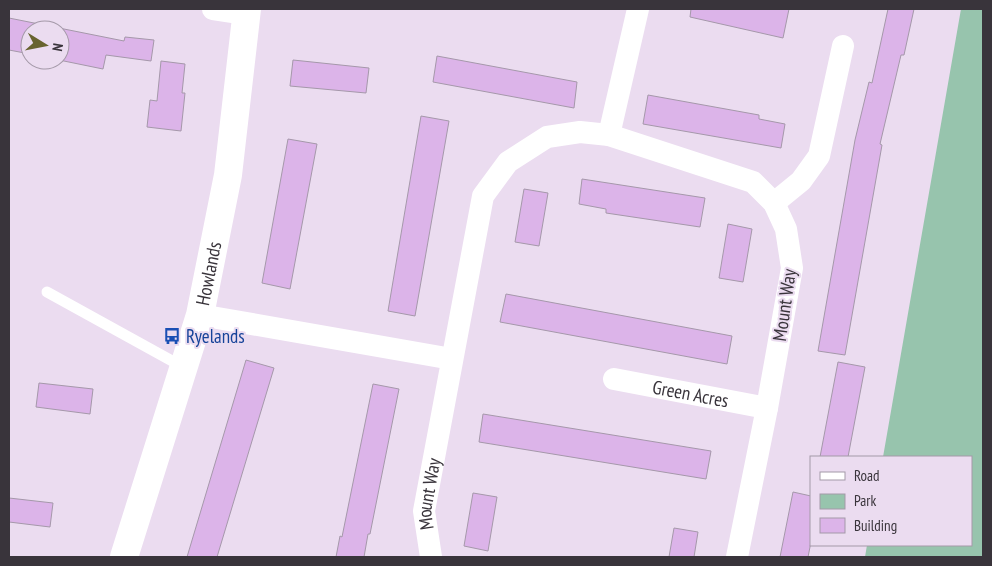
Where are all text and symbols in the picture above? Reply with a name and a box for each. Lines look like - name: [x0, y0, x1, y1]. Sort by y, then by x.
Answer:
- north arrow: [20, 20, 70, 70]
- text: N: [48, 42, 67, 53]
- street label: Howlands: [190, 239, 226, 307]
- street label: Mount Way: [767, 266, 801, 343]
- place label: Ryelands: [186, 324, 245, 348]
- bus stop icon: Ryelands: [162, 326, 182, 346]
- street label: Green Acres: [651, 375, 731, 412]
- street label: Mount Way: [412, 455, 446, 532]
- legend: [810, 456, 972, 546]
- text: Road: [854, 466, 880, 485]
- text: Park: [854, 491, 876, 510]
- text: Building: [854, 516, 897, 535]

